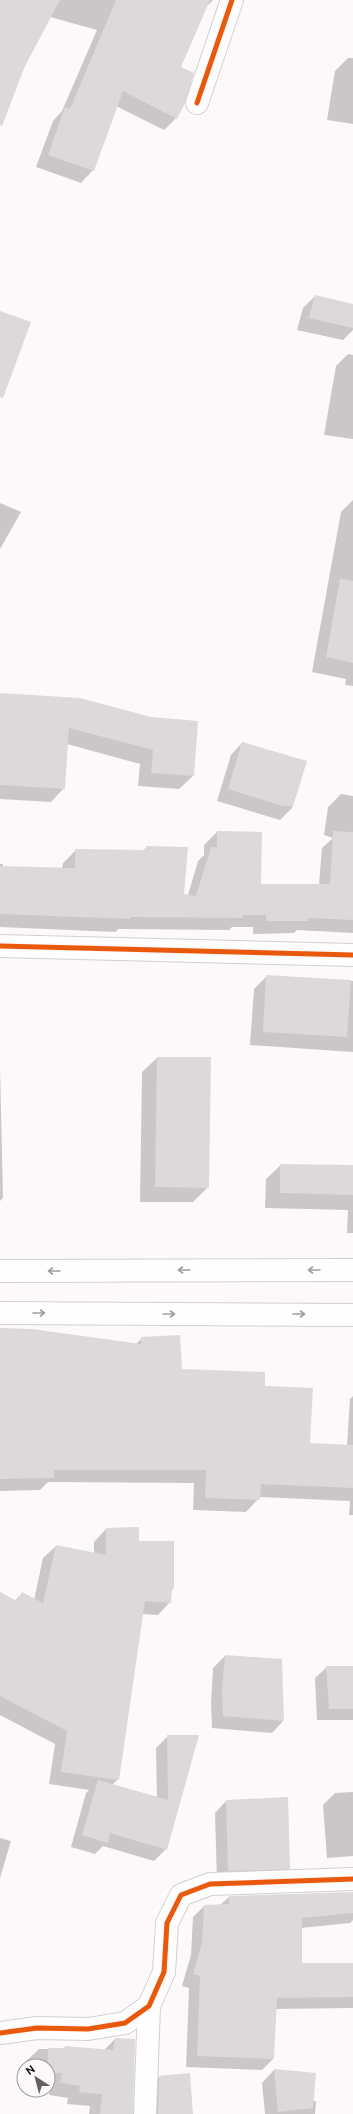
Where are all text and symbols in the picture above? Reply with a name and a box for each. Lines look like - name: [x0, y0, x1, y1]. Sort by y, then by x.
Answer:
- one-way arrow: [178, 1266, 191, 1274]
- one-way arrow: [308, 1266, 321, 1274]
- one-way arrow: [48, 1267, 61, 1275]
- one-way arrow: [32, 1309, 45, 1317]
- one-way arrow: [162, 1310, 175, 1318]
- one-way arrow: [292, 1311, 305, 1318]
- north arrow: [16, 2058, 56, 2098]
- text: N: [23, 2063, 37, 2077]

